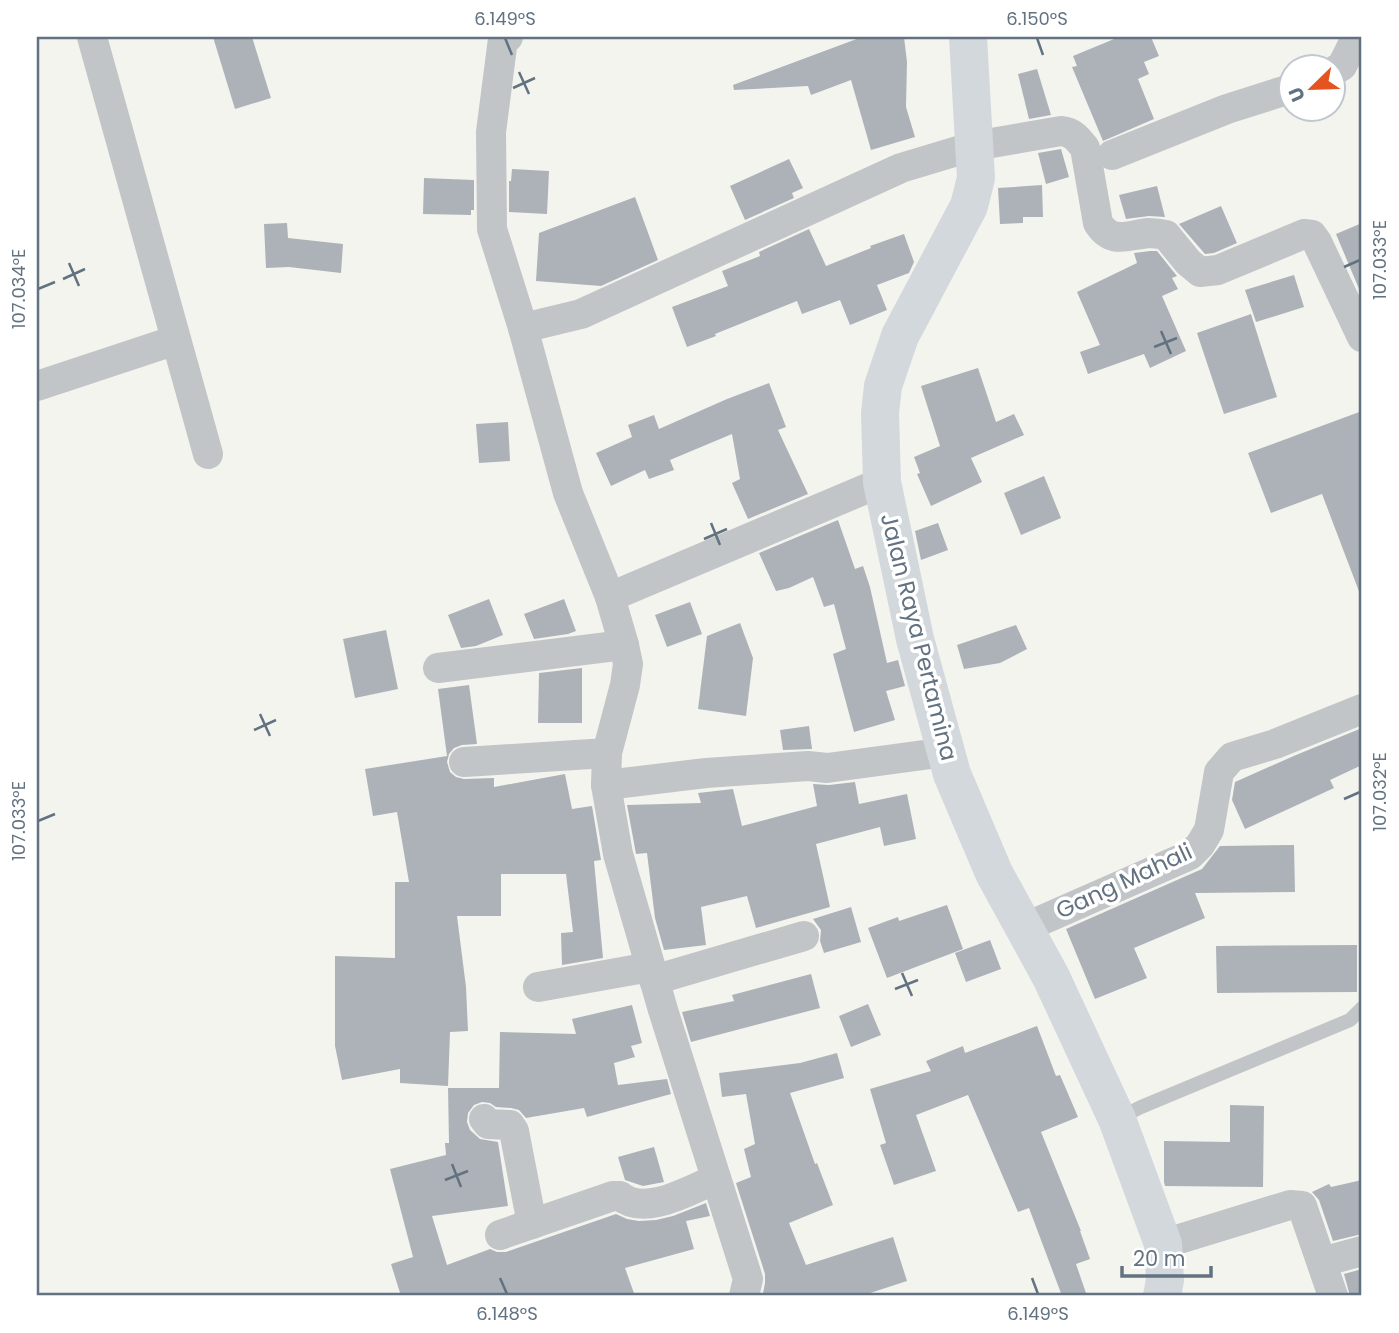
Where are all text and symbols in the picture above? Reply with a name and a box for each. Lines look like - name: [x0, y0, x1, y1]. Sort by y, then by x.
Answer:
- text: 6.149°S: [474, 6, 536, 31]
- text: 6.150°S: [1006, 6, 1068, 31]
- north arrow: [1276, 52, 1346, 122]
- text: U: [1282, 83, 1312, 106]
- text: 107.033°E: [1367, 220, 1392, 300]
- text: 107.034°E: [6, 249, 31, 329]
- street label: Jalan Raya Pertamina: [873, 510, 965, 764]
- text: 107.032°E: [1367, 752, 1392, 832]
- text: 107.033°E: [6, 781, 31, 861]
- street label: Gang Mahali: [1051, 835, 1197, 927]
- scale bar: [1122, 1235, 1212, 1279]
- text: 20 m: [1133, 1244, 1186, 1273]
- text: 6.148°S: [476, 1301, 538, 1326]
- text: 6.149°S: [1007, 1301, 1069, 1326]

